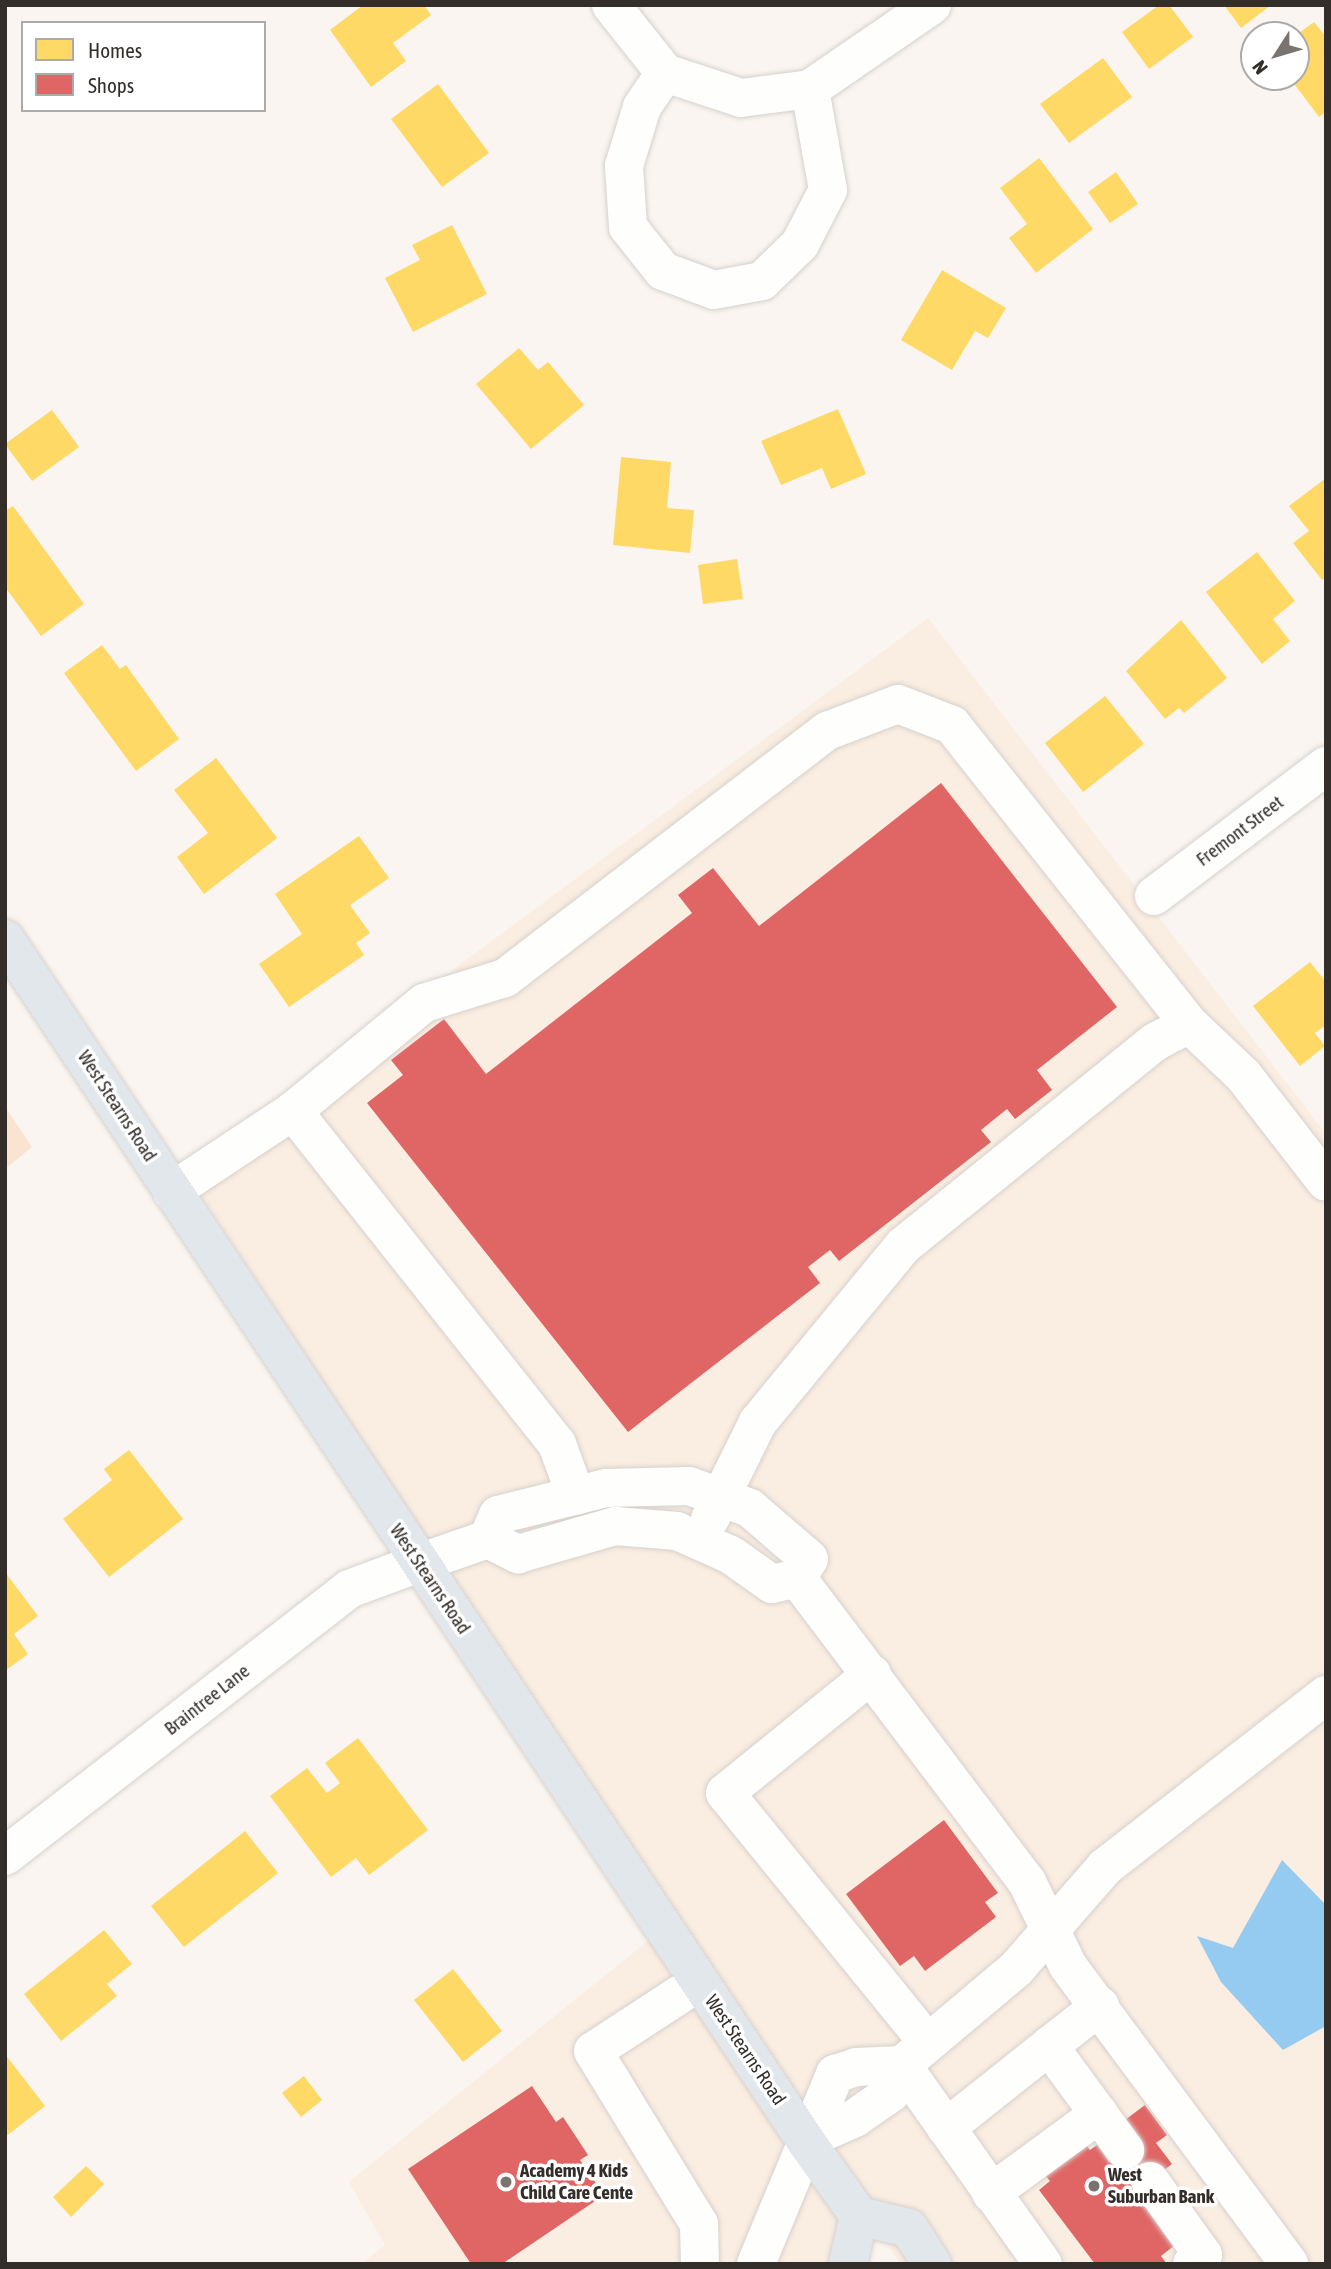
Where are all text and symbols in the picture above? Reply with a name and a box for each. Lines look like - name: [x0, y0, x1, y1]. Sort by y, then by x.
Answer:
- legend: [21, 21, 266, 112]
- north arrow: [1240, 21, 1310, 91]
- text: Homes: [88, 38, 142, 62]
- text: N: [1248, 56, 1272, 79]
- text: Shops: [88, 73, 134, 97]
- street label: Fremont Street: [1192, 791, 1288, 871]
- street label: West Stearns Road: [73, 1046, 161, 1166]
- street label: West Stearns Road: [385, 1520, 475, 1638]
- street label: Braintree Lane: [160, 1660, 254, 1740]
- street label: West Stearns Road: [700, 1991, 790, 2109]
- place label: Academy 4 Kids Child Care Cente: [520, 2160, 633, 2204]
- place label: West Suburban Bank: [1108, 2164, 1214, 2208]
- marker: Academy 4 Kids Child Care Cente: [498, 2174, 514, 2190]
- marker: West Suburban Bank: [1086, 2178, 1102, 2194]

